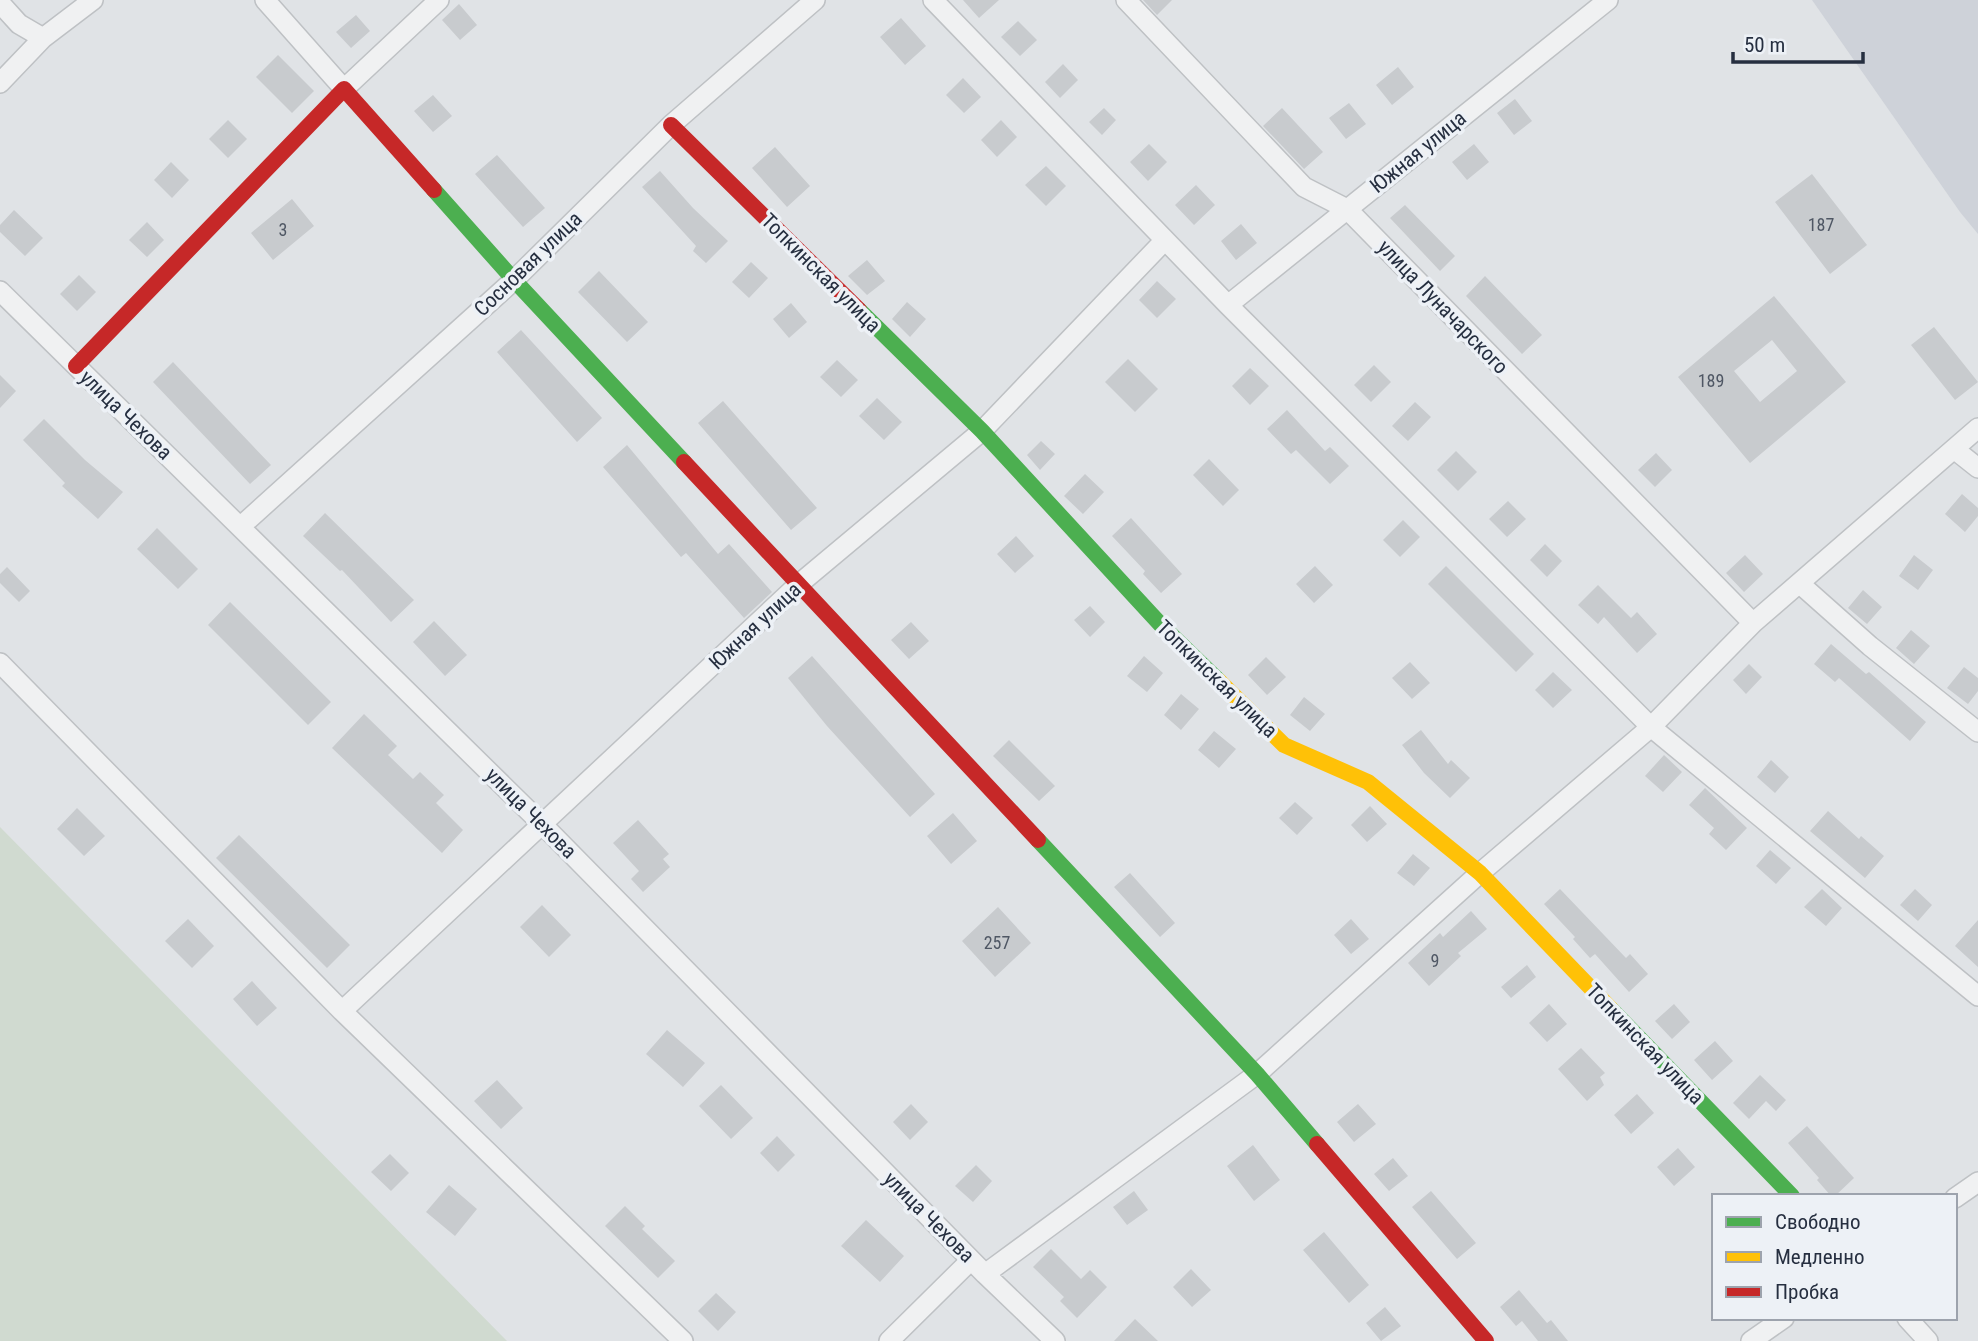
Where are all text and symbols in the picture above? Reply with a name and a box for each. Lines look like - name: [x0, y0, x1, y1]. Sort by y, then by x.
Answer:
- scale bar: [1733, 21, 1862, 65]
- text: 50 m: [1744, 33, 1785, 57]
- street label: Южная улица: [1365, 106, 1471, 198]
- street label: Сосновая улица: [469, 207, 587, 321]
- street label: Топкинская улица: [757, 209, 885, 337]
- house number: 187: [1808, 214, 1834, 235]
- house number: 3: [279, 219, 287, 240]
- street label: улица Луначарского: [1373, 235, 1513, 379]
- street label: улица Чехова: [75, 365, 177, 465]
- house number: 189: [1698, 370, 1724, 391]
- street label: Южная улица: [704, 577, 806, 675]
- street label: Топкинская улица: [1152, 615, 1282, 743]
- street label: улица Чехова: [481, 763, 581, 863]
- house number: 257: [984, 932, 1010, 953]
- house number: 9: [1431, 950, 1439, 971]
- street label: Топкинская улица: [1581, 979, 1709, 1109]
- street label: улица Чехова: [879, 1167, 979, 1267]
- legend: [1712, 1194, 1957, 1320]
- text: Свободно: [1775, 1210, 1861, 1234]
- text: Медленно: [1775, 1245, 1864, 1269]
- text: Пробка: [1775, 1280, 1839, 1304]

